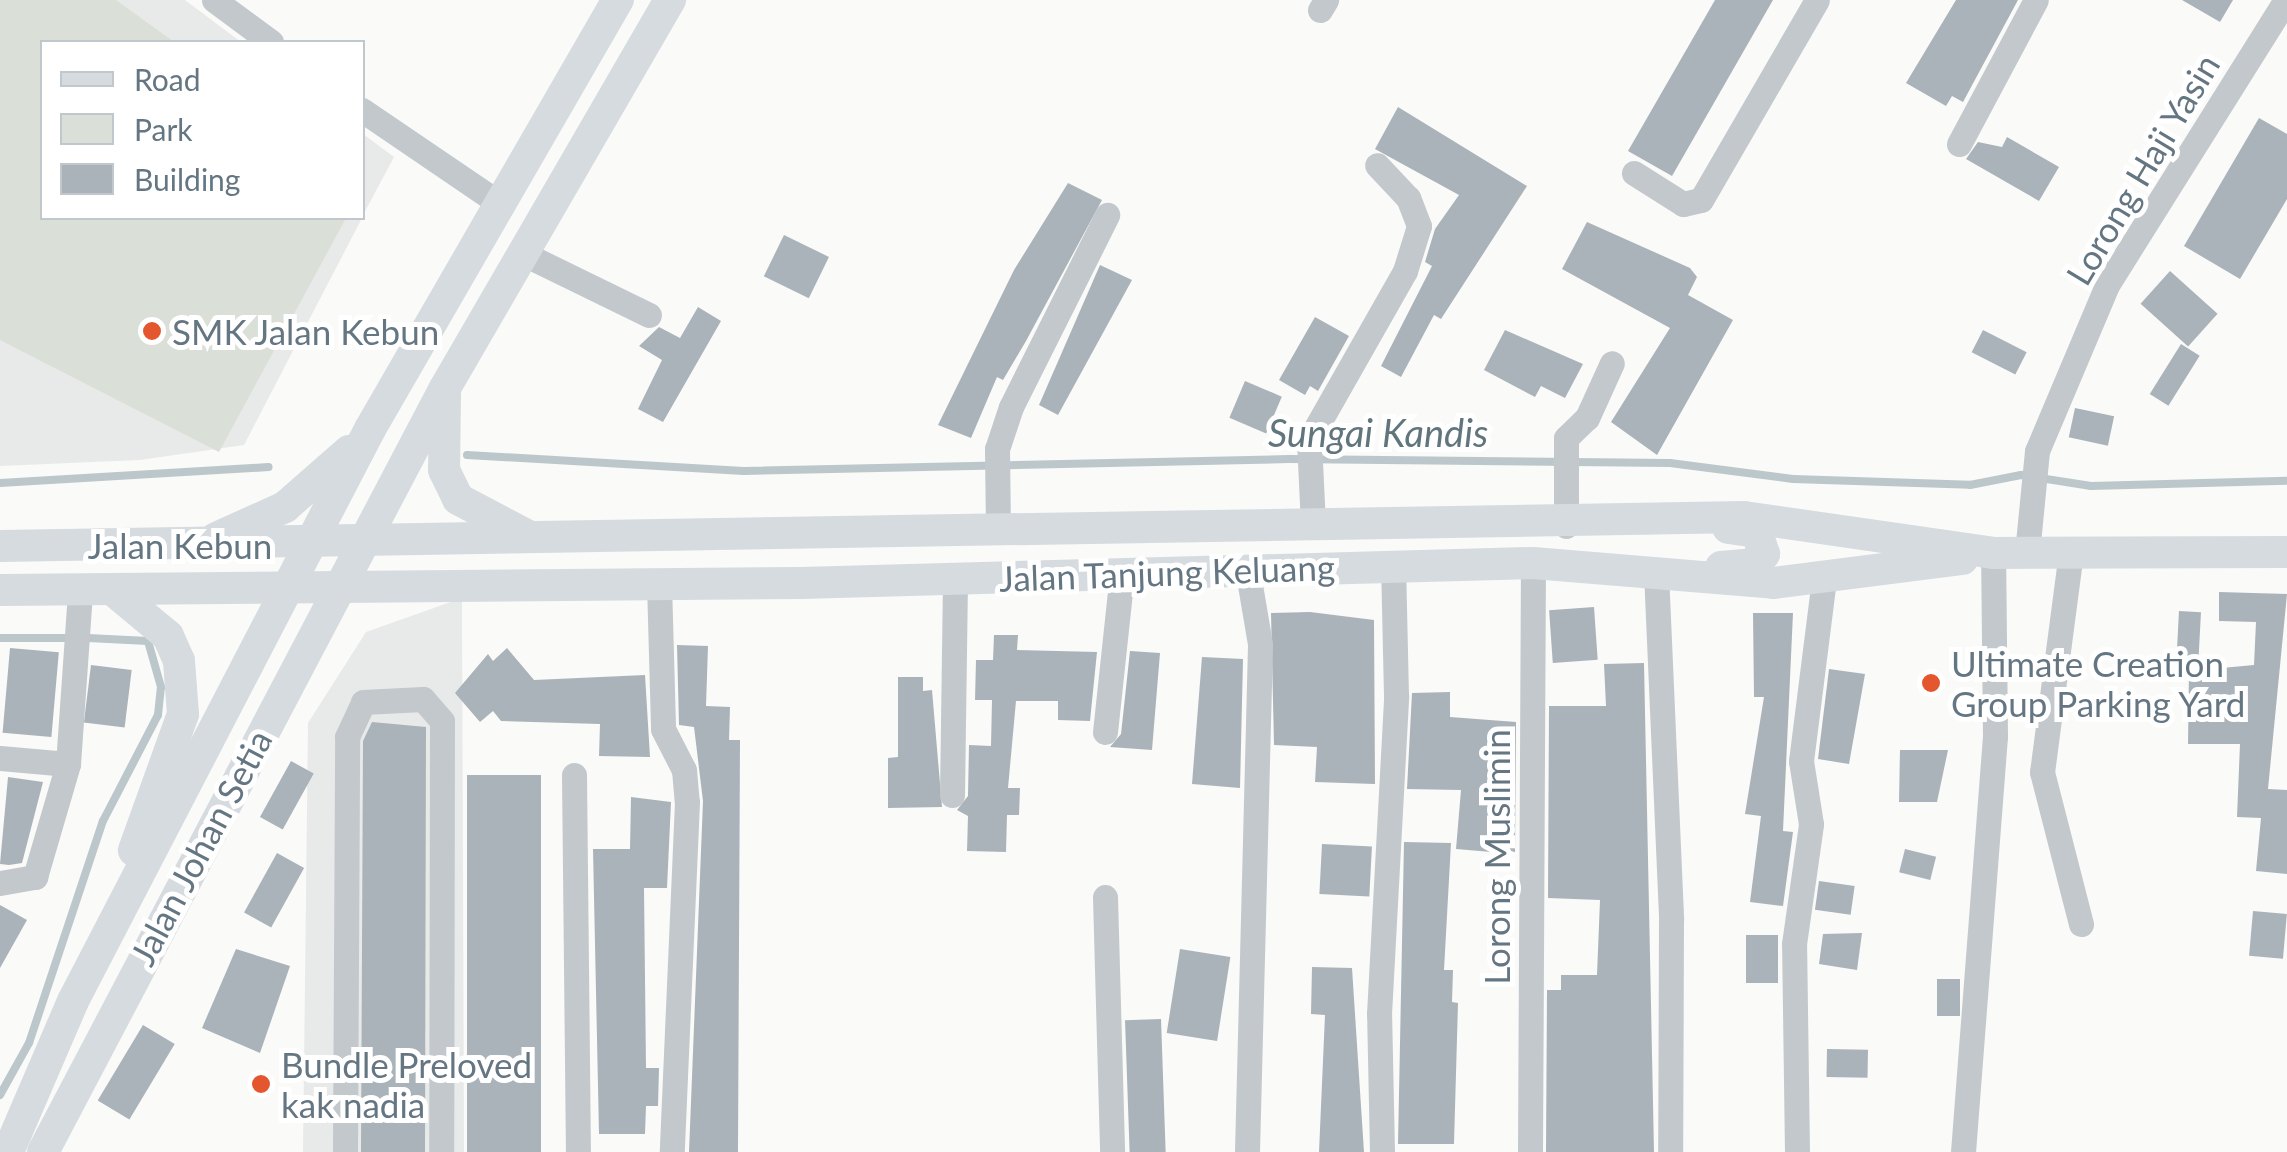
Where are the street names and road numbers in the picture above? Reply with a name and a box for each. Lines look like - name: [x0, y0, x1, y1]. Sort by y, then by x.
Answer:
- street label: Lorong Haji Yasin: [2056, 46, 2228, 292]
- street label: Jalan Kebun: [88, 524, 272, 566]
- street label: Jalan Tanjung Keluang: [998, 545, 1336, 599]
- street label: Jalan Johan Setia: [120, 722, 280, 972]
- street label: Lorong Muslimin: [1475, 729, 1517, 985]

